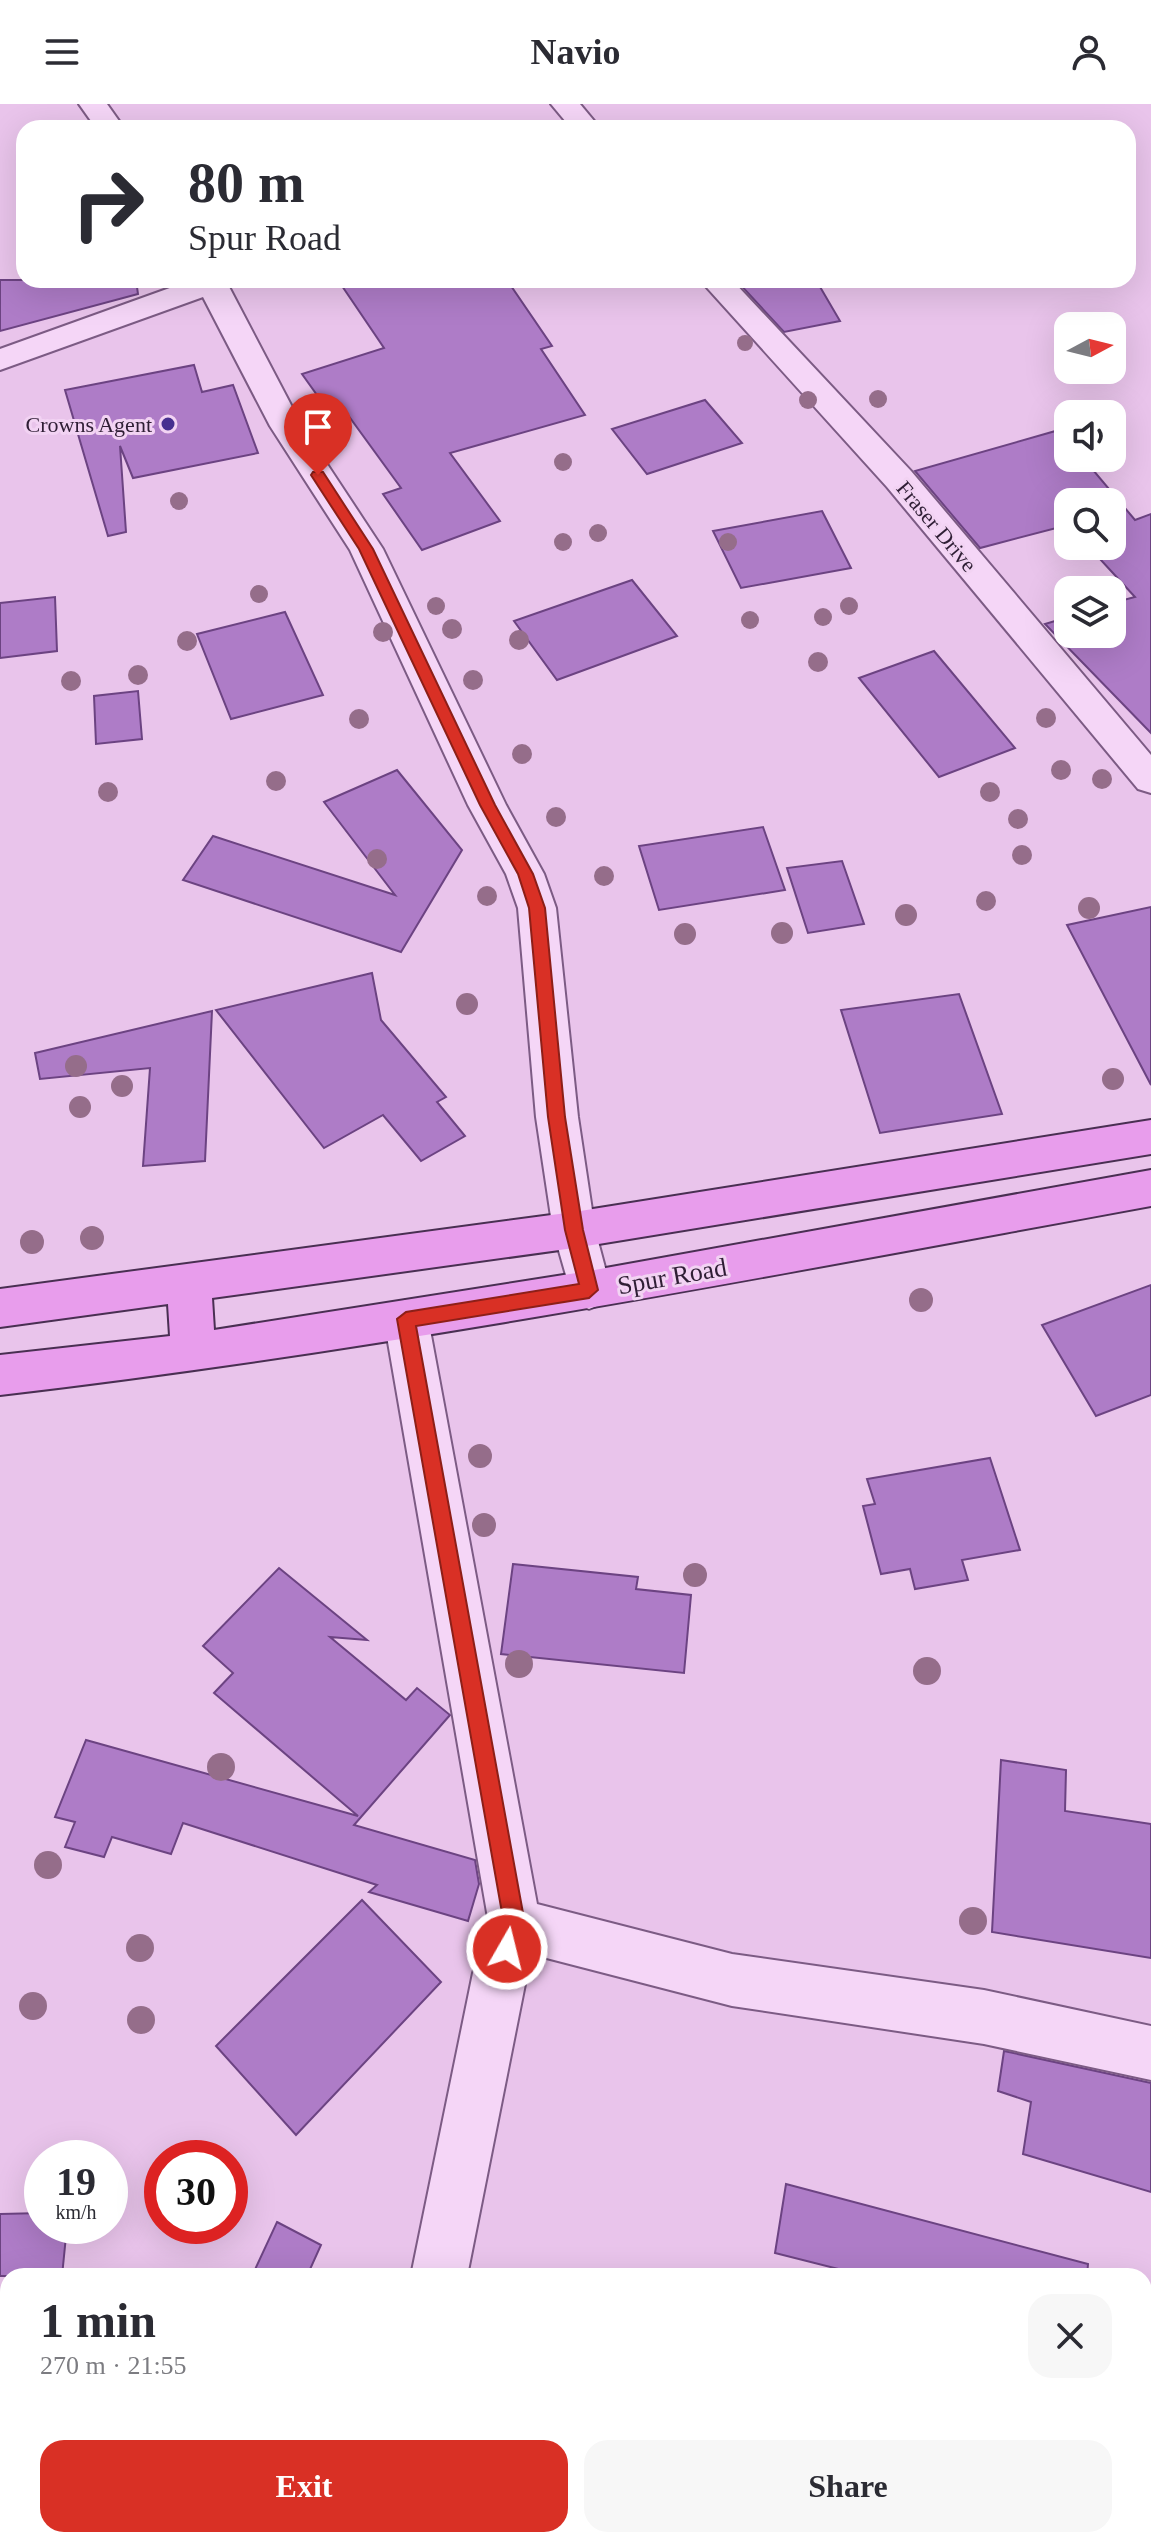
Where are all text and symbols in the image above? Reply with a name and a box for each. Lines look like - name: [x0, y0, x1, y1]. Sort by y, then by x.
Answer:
- icon: menu: [40, 30, 84, 74]
- icon: person: [1067, 30, 1111, 74]
- text: Navio: [531, 32, 621, 72]
- icon: right: [56, 152, 160, 256]
- text: 80 m: [188, 152, 305, 214]
- text: Spur Road: [188, 218, 341, 258]
- north arrow: [1054, 312, 1126, 384]
- map controls: [1054, 312, 1126, 648]
- pin: [284, 393, 352, 475]
- button: sound: [1054, 400, 1126, 472]
- icon: arrive: [296, 405, 340, 449]
- place label: Crowns Agent: [26, 412, 152, 437]
- marker: Crowns Agent: [159, 415, 177, 433]
- street label: Fraser Drive: [892, 476, 982, 577]
- button: search: [1054, 488, 1126, 560]
- button: layers: [1054, 576, 1126, 648]
- street label: Spur Road: [615, 1253, 729, 1300]
- position arrow: [465, 1907, 549, 1991]
- speed limit sign: 30: [144, 2140, 248, 2244]
- text: 19: [56, 2159, 96, 2204]
- text: km/h: [55, 2201, 97, 2223]
- text: 1 min: [40, 2294, 156, 2347]
- button: close: [1028, 2294, 1112, 2378]
- text: 270 m · 21:55: [40, 2351, 187, 2380]
- button: Exit: [40, 2440, 568, 2532]
- button: Share: [584, 2440, 1112, 2532]

